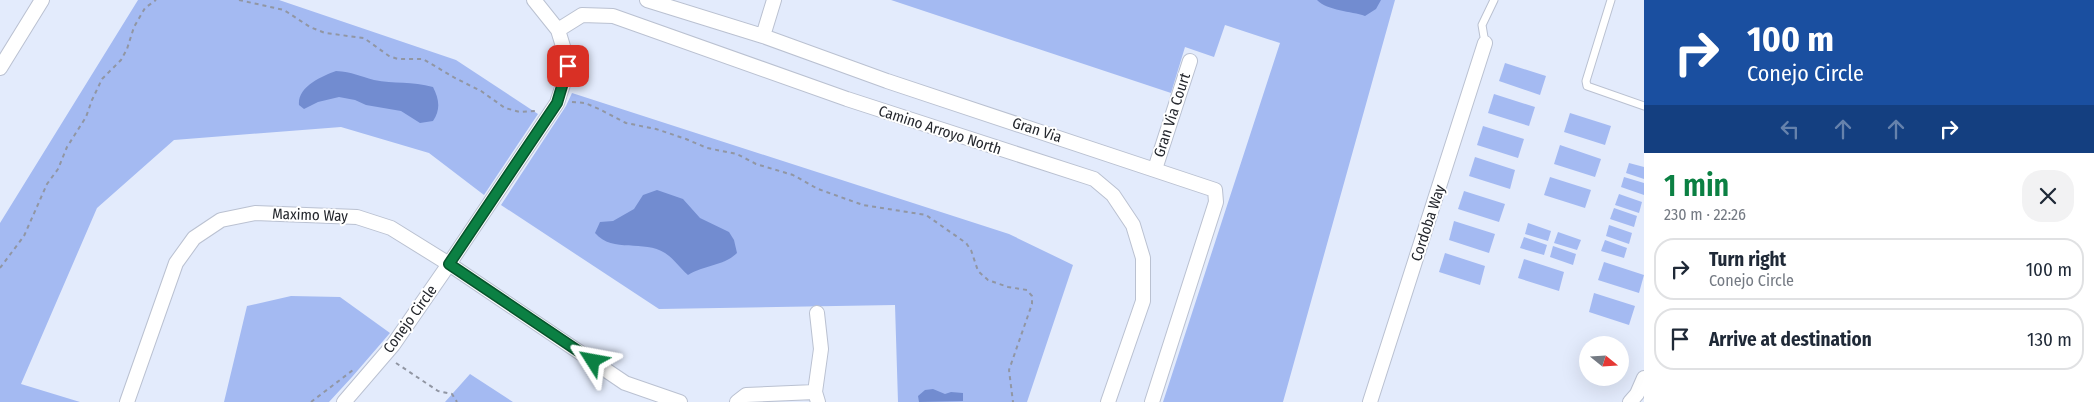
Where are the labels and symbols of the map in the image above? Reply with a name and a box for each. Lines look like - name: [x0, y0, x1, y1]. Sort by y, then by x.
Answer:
- pin: [547, 45, 589, 87]
- street label: Gran Via Court: [1150, 70, 1194, 159]
- street label: Camino Arroyo North: [876, 102, 1004, 158]
- street label: Gran Via: [1010, 114, 1064, 146]
- street label: Cordoba Way: [1407, 182, 1449, 263]
- street label: Maximo Way: [272, 205, 349, 225]
- street label: Conejo Circle: [379, 281, 441, 357]
- position arrow: [566, 334, 618, 386]
- north arrow: [1579, 336, 1629, 386]

